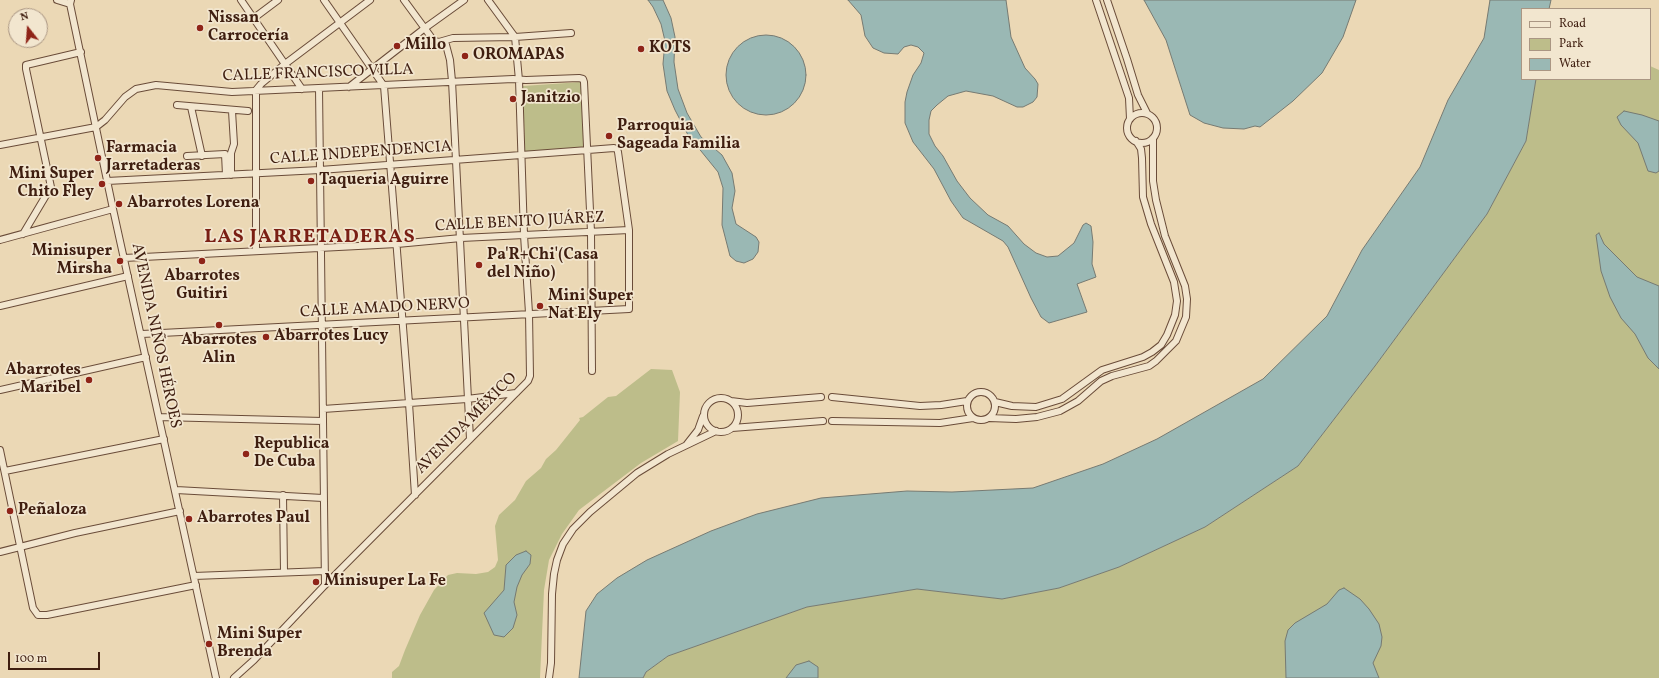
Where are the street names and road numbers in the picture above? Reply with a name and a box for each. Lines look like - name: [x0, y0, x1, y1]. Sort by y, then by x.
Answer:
- street label: CALLE FRANCISCO VILLA: [222, 61, 414, 87]
- street label: CALLE INDEPENDENCIA: [269, 138, 453, 170]
- street label: CALLE BENITO JUÁREZ: [434, 209, 606, 237]
- street label: AVENIDA NIÑOS HÉROES: [126, 242, 184, 430]
- street label: CALLE AMADO NERVO: [300, 295, 470, 323]
- street label: AVENIDA MÉXICO: [412, 369, 522, 479]

